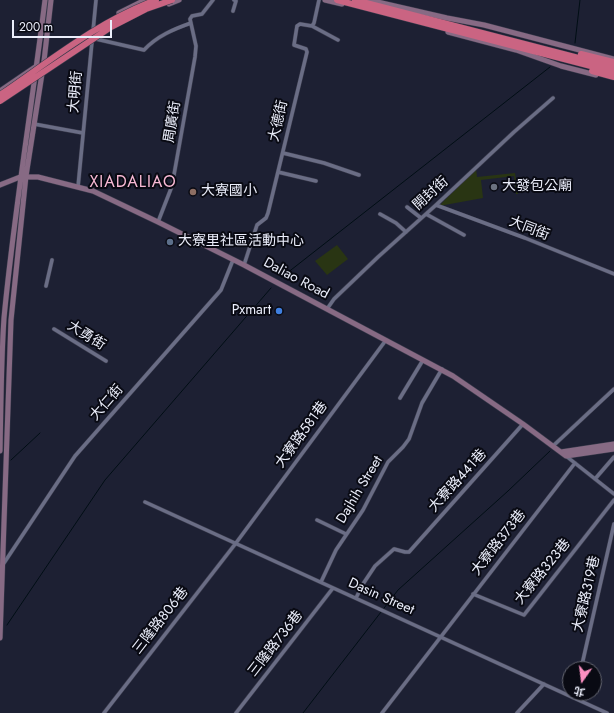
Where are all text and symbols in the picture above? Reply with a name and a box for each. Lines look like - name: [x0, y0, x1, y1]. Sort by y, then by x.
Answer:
- scale bar: [14, 12, 114, 38]
- text: 200 m: [19, 18, 53, 36]
- street label: 大明街: [66, 70, 86, 114]
- street label: 大德街: [266, 99, 292, 143]
- street label: 周廣街: [161, 100, 185, 144]
- district label: XIADALIAO: [89, 173, 177, 193]
- street label: 開封街: [410, 174, 452, 214]
- place label: 大發包公廟: [502, 179, 572, 195]
- marker: 大發包公廟: [489, 182, 499, 192]
- place label: 大寮國小: [201, 184, 257, 200]
- marker: 大寮國小: [188, 187, 198, 197]
- street label: 大同街: [506, 214, 552, 244]
- place label: 大寮里社區活動中心: [178, 234, 304, 250]
- marker: 大寮里社區活動中心: [165, 237, 175, 247]
- street label: Daliao Road: [260, 255, 332, 303]
- place label: Pxmart: [232, 303, 271, 319]
- marker: Pxmart: [274, 306, 284, 316]
- street label: 大勇街: [64, 318, 108, 354]
- street label: 大仁街: [87, 382, 127, 424]
- street label: 大寮路581巷: [272, 399, 332, 471]
- street label: 大寮路441巷: [425, 446, 491, 516]
- street label: Dajhih Street: [333, 453, 387, 527]
- street label: 大寮路373巷: [468, 507, 530, 579]
- street label: 大寮路323巷: [512, 536, 574, 608]
- street label: 大寮路319巷: [570, 554, 604, 634]
- street label: Dasin Street: [345, 575, 417, 619]
- street label: 三隆路806巷: [130, 584, 192, 658]
- street label: 三隆路736巷: [245, 608, 307, 680]
- north arrow: [562, 661, 602, 701]
- text: 北: [572, 683, 587, 701]

